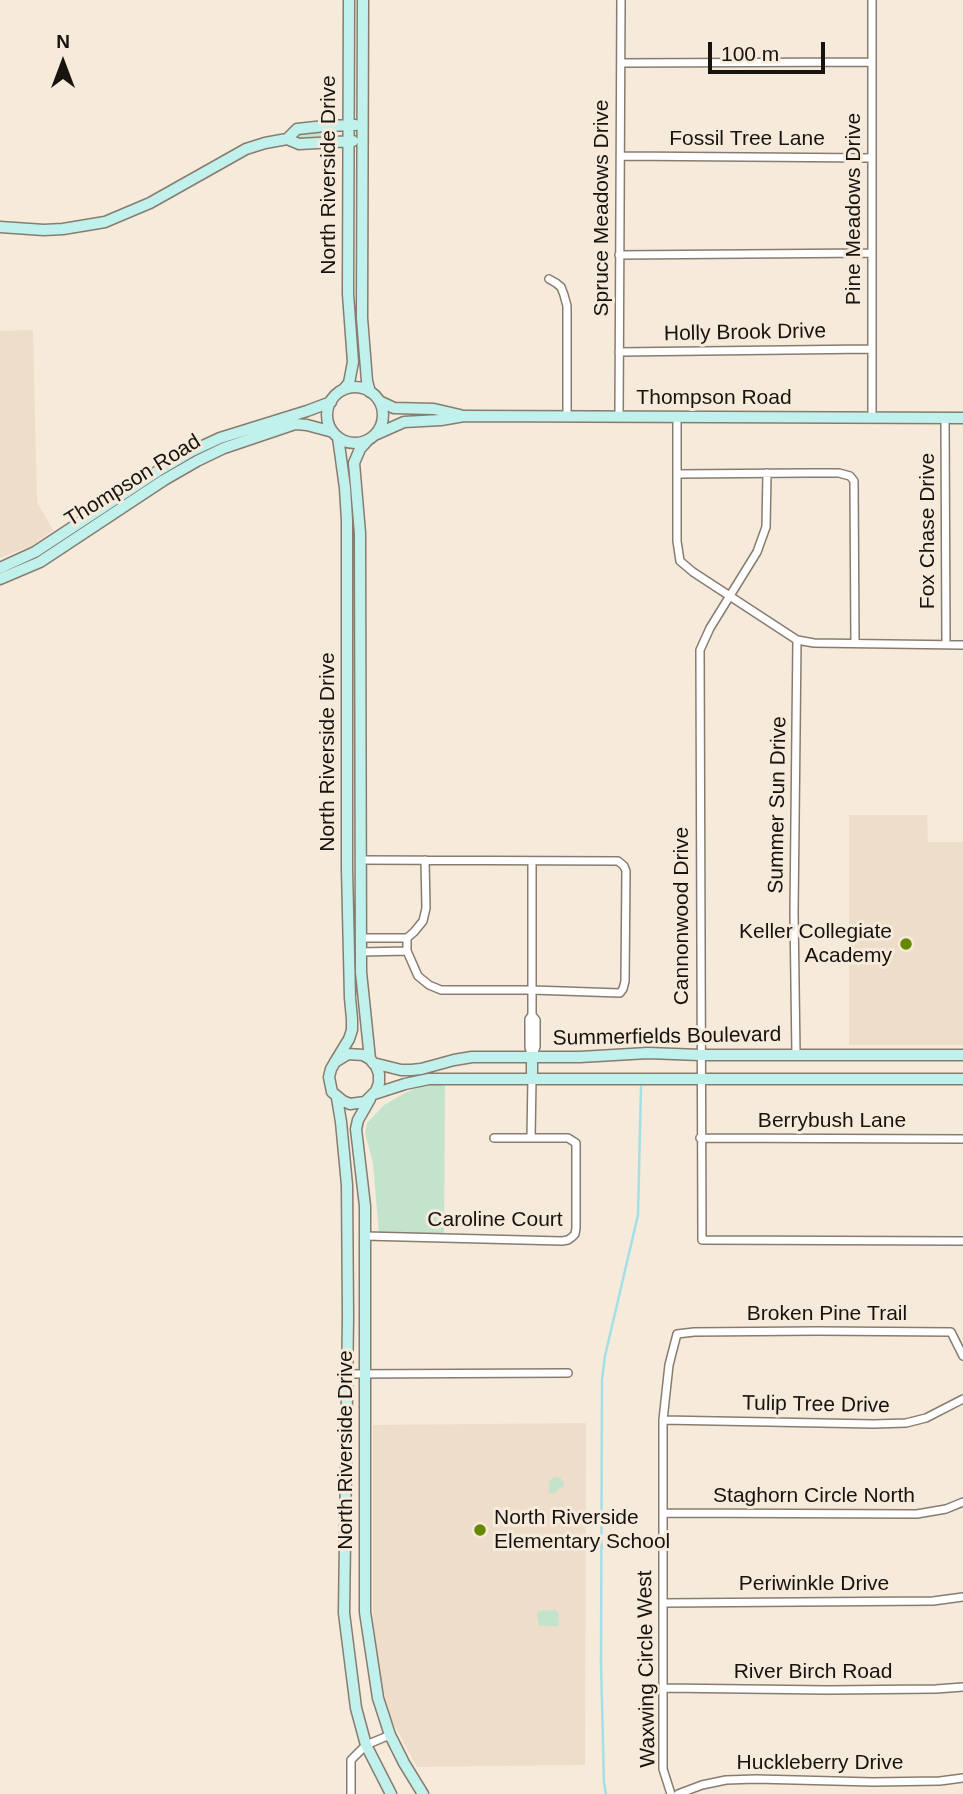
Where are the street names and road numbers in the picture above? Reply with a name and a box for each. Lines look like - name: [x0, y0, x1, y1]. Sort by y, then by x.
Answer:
- street label: North Riverside Drive: [316, 75, 342, 275]
- street label: Spruce Meadows Drive: [589, 99, 615, 317]
- street label: Pine Meadows Drive: [841, 113, 867, 305]
- street label: Fossil Tree Lane: [669, 126, 825, 152]
- street label: Holly Brook Drive: [664, 319, 826, 347]
- street label: Thompson Road: [636, 385, 792, 411]
- street label: Thompson Road: [60, 429, 206, 533]
- street label: Fox Chase Drive: [915, 453, 941, 609]
- street label: North Riverside Drive: [315, 652, 341, 852]
- street label: Summer Sun Drive: [764, 716, 792, 894]
- street label: Cannonwood Drive: [669, 827, 695, 1005]
- street label: Summerfields Boulevard: [552, 1022, 782, 1052]
- street label: Berrybush Lane: [758, 1108, 906, 1134]
- street label: Caroline Court: [427, 1207, 563, 1233]
- street label: Broken Pine Trail: [747, 1301, 907, 1327]
- street label: North Riverside Drive: [333, 1350, 359, 1550]
- street label: Tulip Tree Drive: [742, 1391, 890, 1419]
- street label: Staghorn Circle North: [713, 1483, 915, 1509]
- street label: Waxwing Circle West: [633, 1570, 661, 1768]
- street label: Periwinkle Drive: [739, 1571, 889, 1597]
- street label: River Birch Road: [734, 1659, 892, 1685]
- street label: Huckleberry Drive: [737, 1750, 903, 1776]

